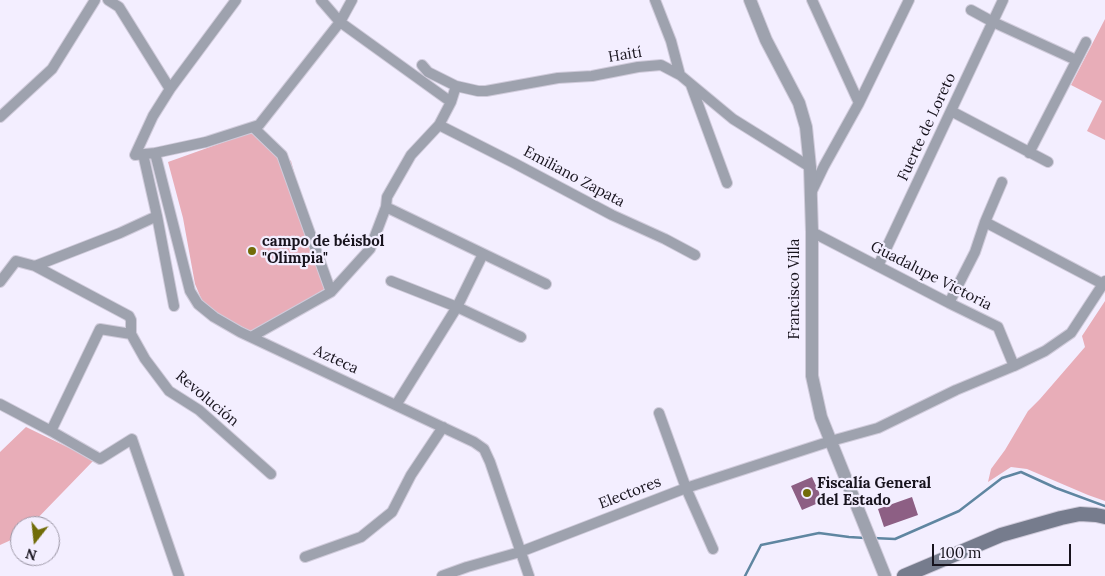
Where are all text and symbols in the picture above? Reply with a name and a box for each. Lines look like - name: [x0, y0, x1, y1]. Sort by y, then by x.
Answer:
- street label: Haití: [607, 43, 643, 67]
- street label: Fuerte de Loreto: [894, 70, 960, 184]
- street label: Emiliano Zapata: [520, 143, 628, 211]
- place label: campo de béisbol "Olimpia": [262, 233, 384, 268]
- street label: Guadalupe Victoria: [867, 238, 995, 314]
- street label: Francisco Villa: [786, 239, 804, 339]
- marker: campo de béisbol "Olimpia": [246, 245, 258, 257]
- street label: Azteca: [311, 342, 361, 378]
- street label: Revolución: [172, 367, 242, 431]
- street label: Electores: [596, 473, 664, 513]
- place label: Fiscalía General del Estado: [817, 475, 931, 510]
- marker: Fiscalía General del Estado: [801, 487, 813, 499]
- north arrow: [10, 516, 60, 566]
- scale bar: [935, 534, 1074, 566]
- text: 100 m: [940, 543, 981, 562]
- text: N: [23, 544, 39, 565]

